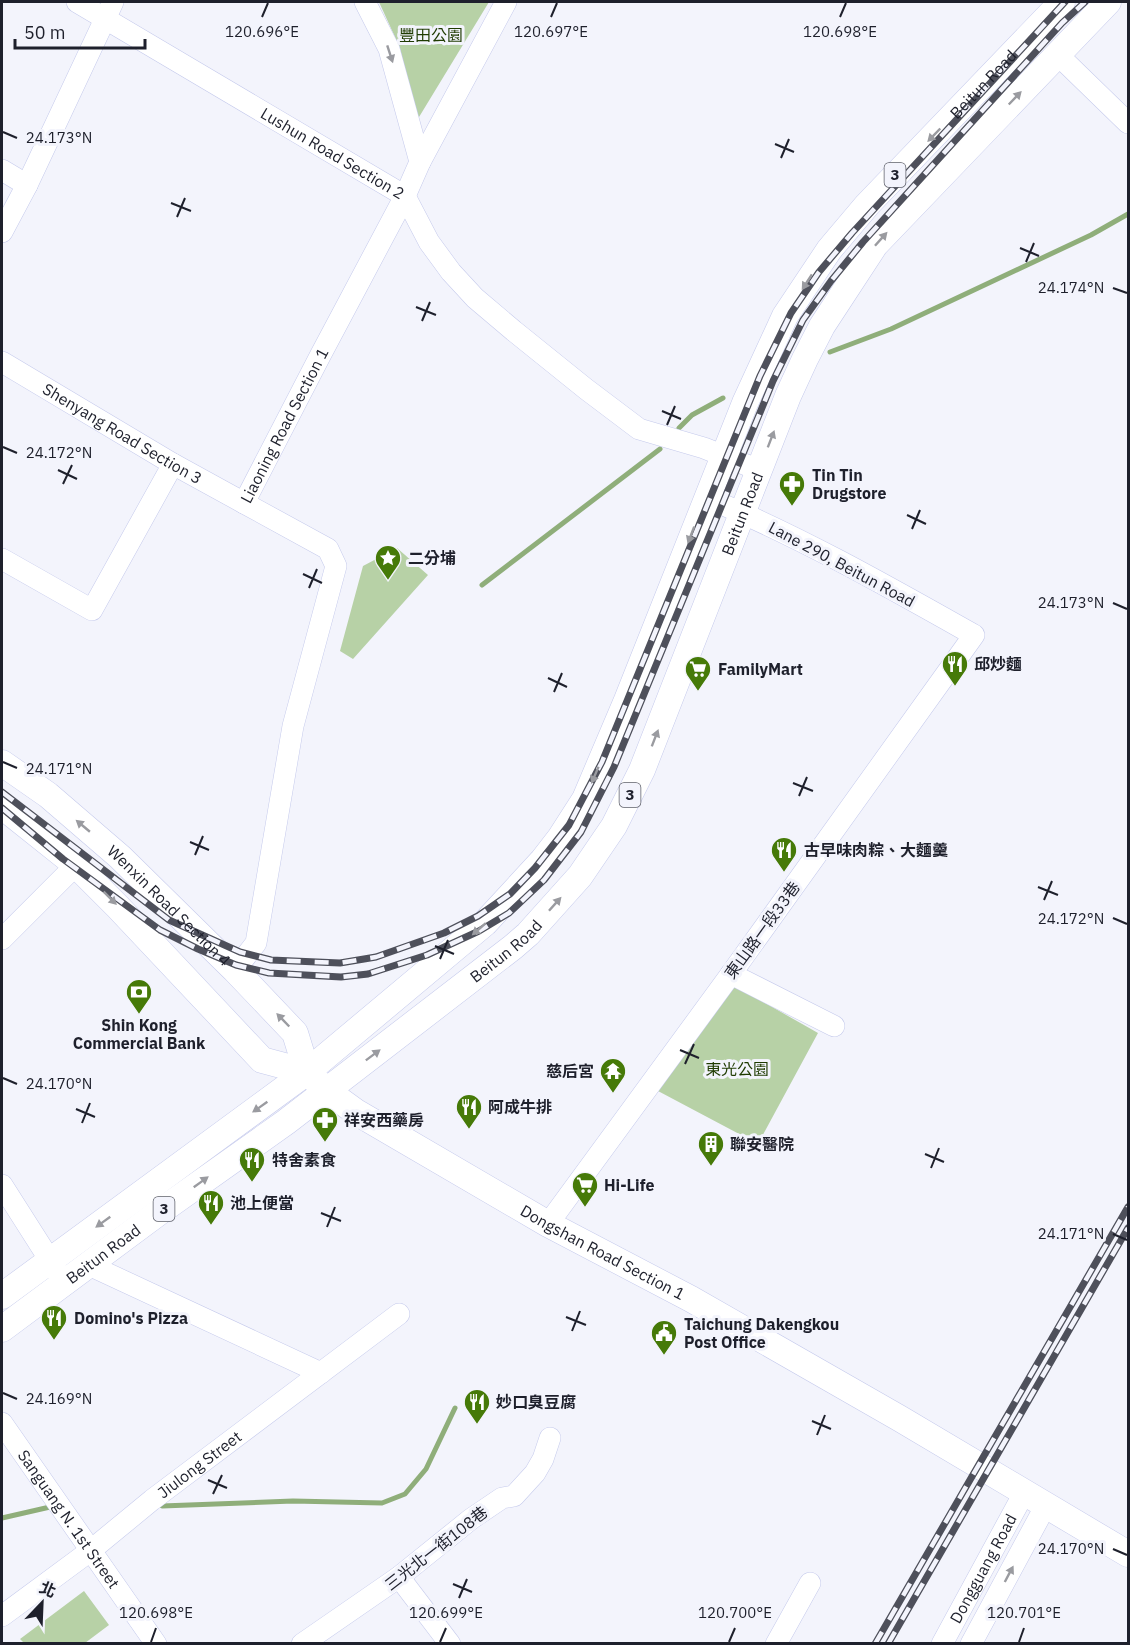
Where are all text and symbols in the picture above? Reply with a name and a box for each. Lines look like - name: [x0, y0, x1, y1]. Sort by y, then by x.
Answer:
- scale bar: [15, 12, 146, 50]
- text: 50 m: [24, 21, 66, 44]
- text: 120.696°E: [225, 22, 299, 41]
- text: 120.697°E: [514, 22, 588, 41]
- text: 120.698°E: [803, 22, 877, 41]
- park label: 豐田公園: [399, 25, 463, 45]
- one-way arrow: [386, 45, 395, 63]
- street label: Beitun Road: [946, 46, 1021, 123]
- one-way arrow: [1008, 91, 1022, 105]
- street label: Lushun Road Section 2: [257, 103, 408, 203]
- one-way arrow: [928, 127, 942, 141]
- text: 24.173°N: [26, 128, 92, 147]
- road number: 3: [884, 163, 906, 187]
- one-way arrow: [874, 232, 887, 247]
- one-way arrow: [801, 273, 813, 289]
- text: 24.174°N: [1038, 278, 1104, 297]
- street label: Liaoning Road Section 1: [236, 344, 333, 506]
- street label: Shenyang Road Section 3: [39, 379, 206, 488]
- one-way arrow: [767, 430, 777, 448]
- text: 24.172°N: [26, 443, 92, 462]
- place label: Tin Tin Drugstore: [812, 465, 886, 503]
- street label: Beitun Road: [717, 469, 767, 558]
- pharmacy icon: Tin Tin Drugstore: [777, 469, 807, 507]
- street label: Lane 290, Beitun Road: [765, 517, 919, 611]
- one-way arrow: [686, 526, 695, 544]
- place icon: 二分埔: [373, 543, 403, 581]
- place label: 二分埔: [408, 548, 456, 568]
- text: 24.173°N: [1038, 593, 1104, 612]
- restaurant icon: 邱炒麵: [940, 649, 970, 687]
- supermarket icon: FamilyMart: [683, 654, 713, 692]
- place label: 邱炒麵: [974, 654, 1022, 674]
- place label: FamilyMart: [718, 659, 803, 679]
- one-way arrow: [651, 729, 660, 747]
- text: 24.171°N: [26, 759, 92, 778]
- one-way arrow: [591, 766, 600, 783]
- road number: 3: [620, 783, 640, 807]
- one-way arrow: [76, 820, 91, 833]
- restaurant icon: 古早味肉粽、大麵羹: [769, 835, 799, 873]
- place label: 古早味肉粽、大麵羹: [804, 840, 948, 860]
- street label: Wenxin Road Section 4: [103, 841, 235, 970]
- street label: 東山路一段33巷: [720, 878, 804, 982]
- one-way arrow: [102, 891, 116, 905]
- one-way arrow: [548, 897, 561, 912]
- text: 24.172°N: [1038, 909, 1104, 928]
- street label: Beitun Road: [466, 915, 546, 987]
- one-way arrow: [472, 922, 487, 935]
- bank icon: Shin Kong Commercial Bank: [124, 977, 154, 1015]
- one-way arrow: [276, 1013, 290, 1028]
- place label: Shin Kong Commercial Bank: [73, 1015, 206, 1053]
- one-way arrow: [365, 1049, 380, 1061]
- temple icon: 慈后宮: [598, 1056, 628, 1094]
- park label: 東光公園: [705, 1059, 769, 1079]
- place label: 慈后宮: [546, 1061, 594, 1081]
- text: 24.170°N: [26, 1074, 92, 1093]
- restaurant icon: 阿成牛排: [454, 1092, 484, 1130]
- place label: 阿成牛排: [488, 1097, 552, 1117]
- one-way arrow: [253, 1101, 269, 1113]
- pharmacy icon: 祥安西藥房: [310, 1105, 340, 1143]
- place label: 祥安西藥房: [344, 1110, 424, 1130]
- building icon: 聯安醫院: [696, 1129, 726, 1167]
- place label: 聯安醫院: [730, 1134, 794, 1154]
- restaurant icon: 特舍素食: [237, 1145, 267, 1183]
- place label: 特舍素食: [272, 1150, 336, 1170]
- supermarket icon: Hi-Life: [570, 1170, 600, 1208]
- place label: Hi-Life: [604, 1175, 654, 1195]
- one-way arrow: [192, 1176, 208, 1188]
- restaurant icon: 池上便當: [196, 1188, 226, 1226]
- place label: 池上便當: [230, 1193, 294, 1213]
- road number: 3: [154, 1197, 174, 1221]
- street label: Dongshan Road Section 1: [517, 1200, 688, 1304]
- one-way arrow: [95, 1216, 111, 1228]
- street label: Beitun Road: [62, 1220, 144, 1288]
- text: 24.171°N: [1038, 1224, 1104, 1243]
- restaurant icon: Domino's Pizza: [39, 1303, 69, 1341]
- place label: Domino's Pizza: [74, 1308, 188, 1328]
- place label: Taichung Dakengkou Post Office: [684, 1314, 839, 1352]
- public building icon: Taichung Dakengkou Post Office: [649, 1318, 679, 1356]
- restaurant icon: 妙口臭豆腐: [462, 1387, 492, 1425]
- text: 24.169°N: [26, 1389, 92, 1408]
- place label: 妙口臭豆腐: [496, 1392, 576, 1412]
- street label: Jiulong Street: [153, 1426, 245, 1502]
- street label: Sanguang N. 1st Street: [14, 1446, 124, 1592]
- street label: 三光北一街108巷: [381, 1502, 491, 1594]
- street label: Dongguang Road: [945, 1510, 1021, 1627]
- text: 24.170°N: [1038, 1539, 1104, 1558]
- one-way arrow: [1004, 1565, 1014, 1582]
- north arrow: [12, 1573, 72, 1633]
- text: 北: [37, 1577, 59, 1602]
- text: 120.698°E: [119, 1603, 193, 1622]
- text: 120.699°E: [409, 1603, 483, 1622]
- text: 120.700°E: [698, 1603, 772, 1622]
- text: 120.701°E: [987, 1603, 1061, 1622]

